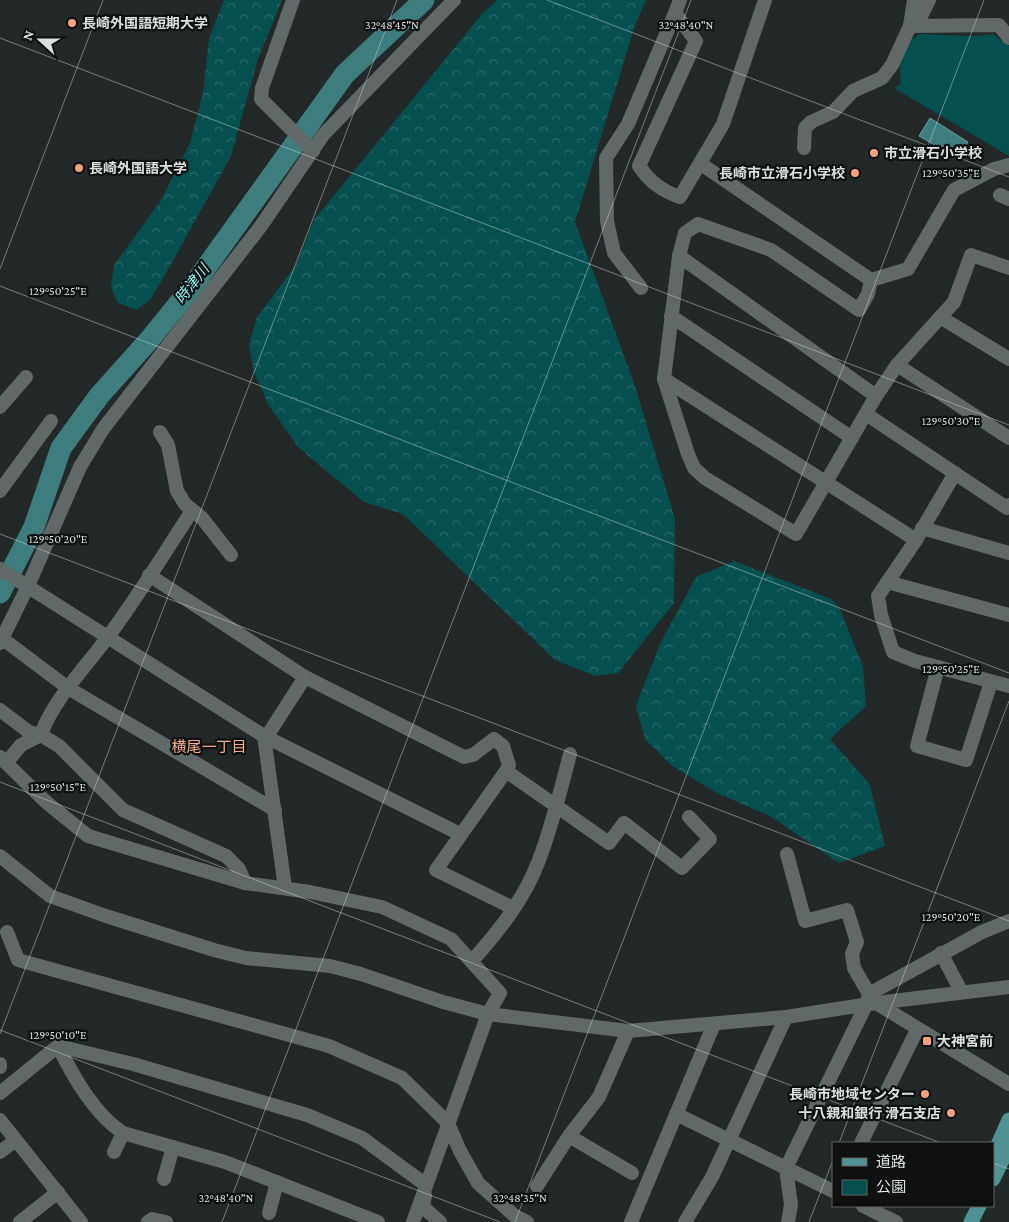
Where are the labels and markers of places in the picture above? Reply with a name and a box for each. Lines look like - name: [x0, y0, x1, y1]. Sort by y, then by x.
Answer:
- place label: 長崎外国語短期大学: [82, 15, 208, 31]
- marker: 長崎外国語短期大学: [66, 17, 78, 29]
- place label: 市立滑石小学校: [884, 145, 982, 161]
- marker: 市立滑石小学校: [868, 147, 880, 159]
- place label: 長崎外国語大学: [89, 160, 187, 176]
- marker: 長崎外国語大学: [73, 162, 85, 174]
- place label: 長崎市立滑石小学校: [719, 165, 845, 181]
- marker: 長崎市立滑石小学校: [849, 167, 861, 179]
- place label: 大神宮前: [937, 1033, 993, 1049]
- marker: 大神宮前: [921, 1035, 933, 1047]
- place label: 長崎市地域センター: [789, 1086, 915, 1102]
- marker: 長崎市地域センター: [919, 1088, 931, 1100]
- place label: 十八親和銀行 滑石支店: [798, 1105, 941, 1121]
- marker: 十八親和銀行 滑石支店: [945, 1107, 957, 1119]

